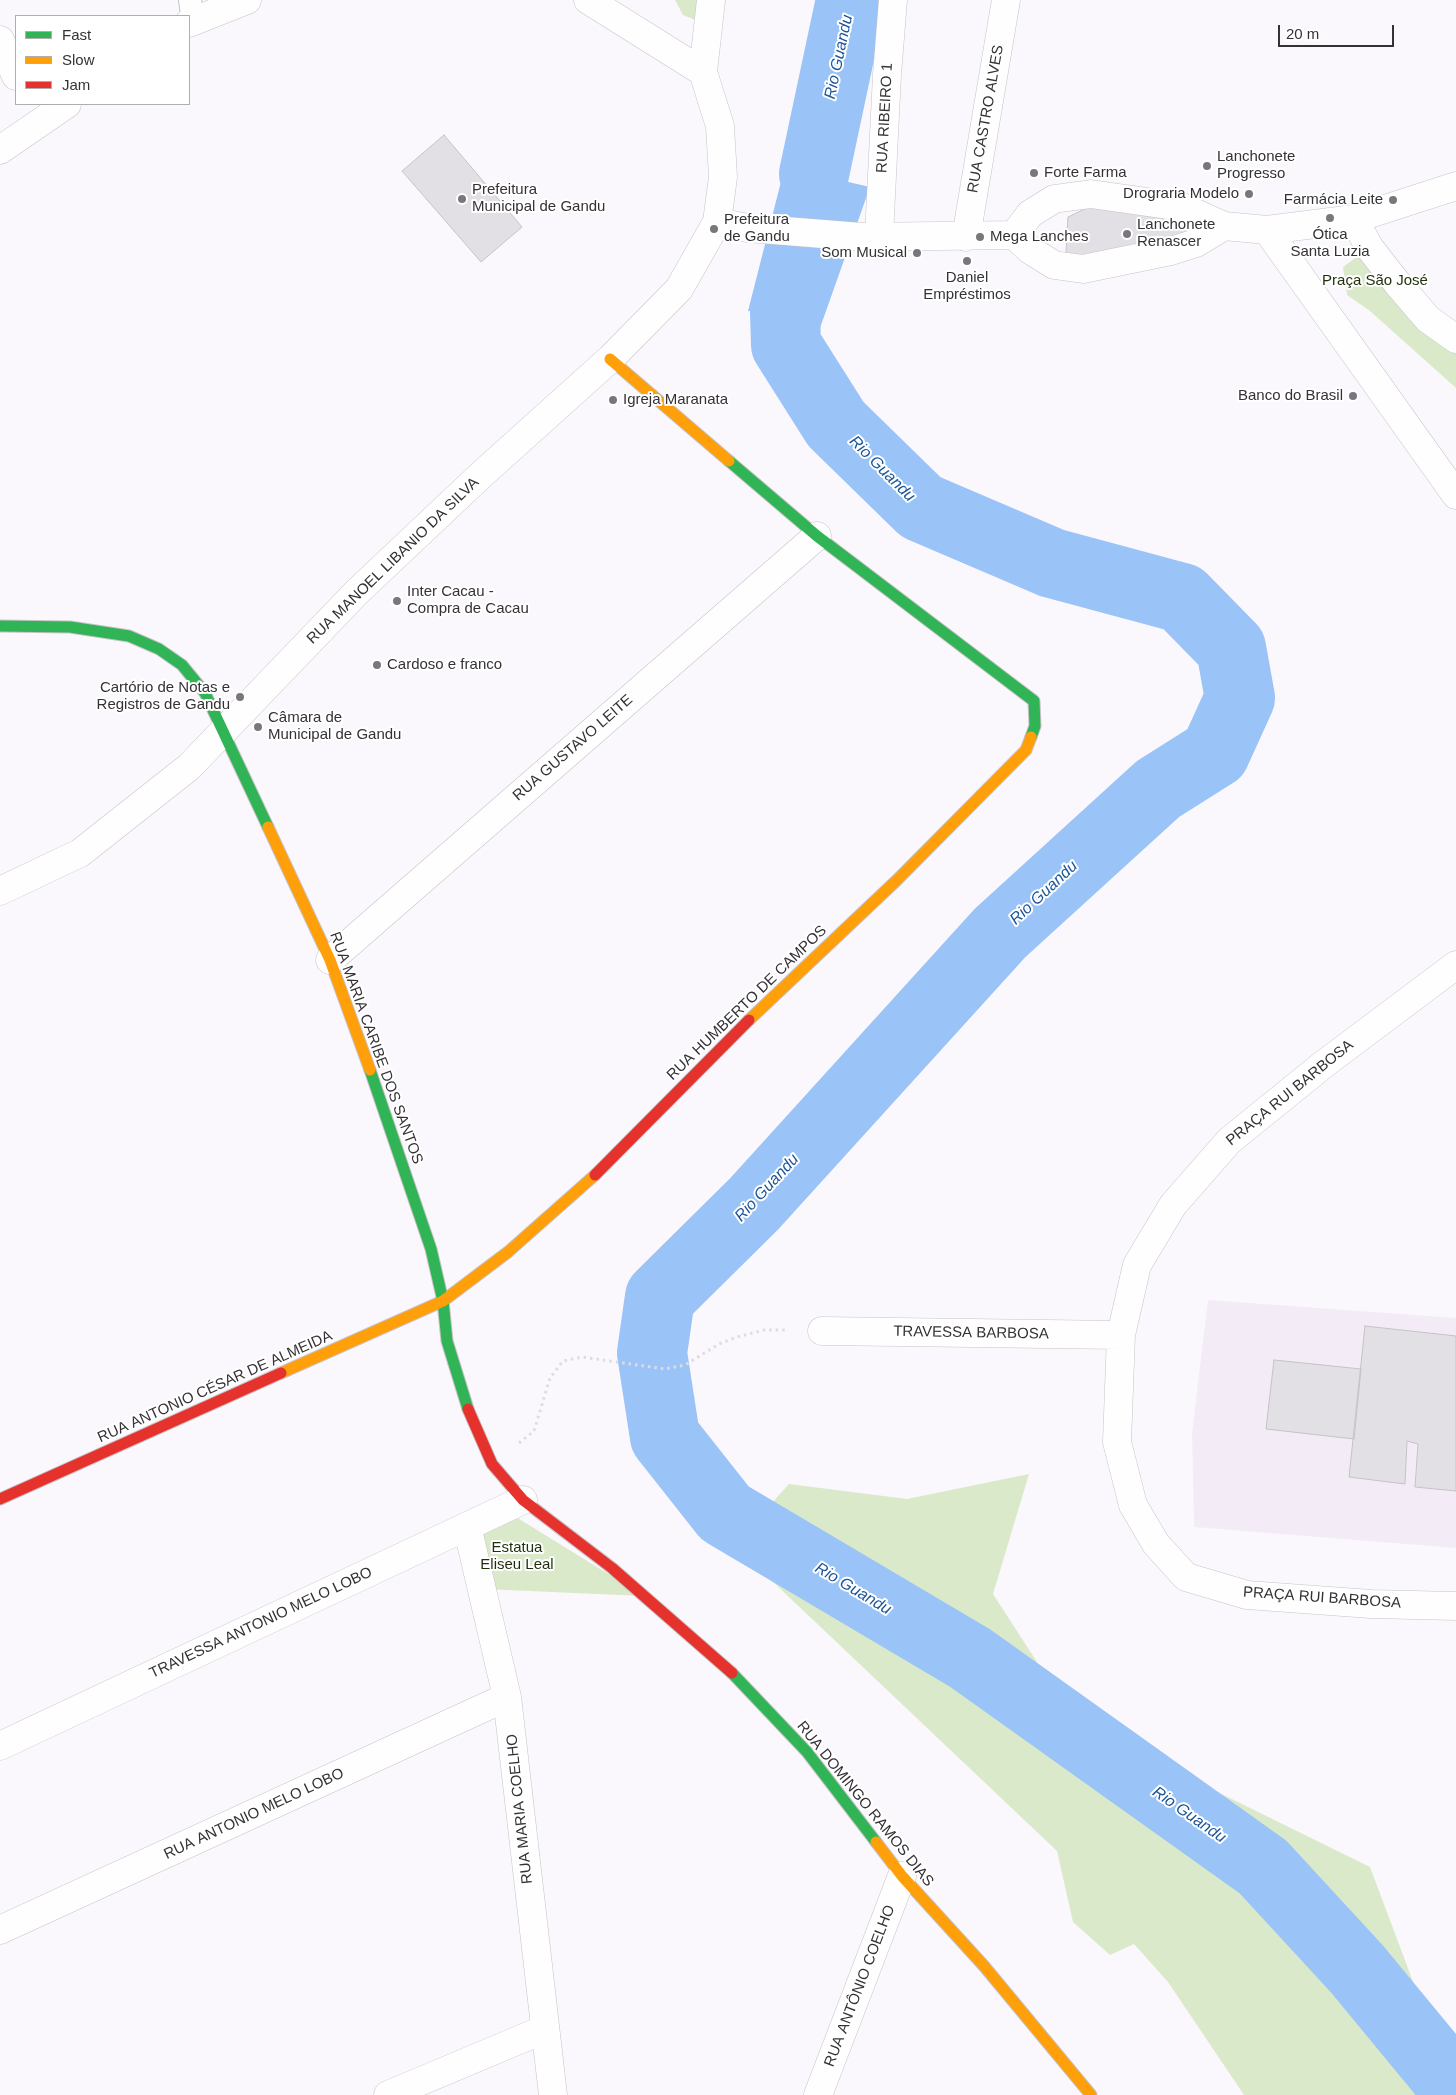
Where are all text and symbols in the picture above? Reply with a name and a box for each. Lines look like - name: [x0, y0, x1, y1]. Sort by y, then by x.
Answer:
- water label: Rio Guandu: [821, 13, 857, 101]
- legend: [15, 15, 190, 105]
- scale bar: [1281, 15, 1397, 47]
- text: 20 m: [1286, 25, 1319, 42]
- text: Fast: [62, 26, 91, 43]
- street label: RUA CASTRO ALVES: [964, 44, 1008, 194]
- text: Slow: [62, 51, 95, 68]
- street label: RUA RIBEIRO 1: [873, 63, 897, 173]
- text: Jam: [62, 76, 90, 93]
- place label: Lanchonete Progresso: [1217, 148, 1295, 183]
- marker: Lanchonete Progresso: [1201, 160, 1213, 172]
- place label: Forte Farma: [1044, 164, 1127, 182]
- marker: Forte Farma: [1028, 167, 1040, 179]
- place label: Prefeitura Municipal de Gandu: [472, 181, 605, 216]
- place label: Drograria Modelo: [1123, 185, 1239, 203]
- marker: Drograria Modelo: [1243, 188, 1255, 200]
- place label: Farmácia Leite: [1284, 191, 1383, 209]
- marker: Prefeitura Municipal de Gandu: [456, 193, 468, 205]
- marker: Farmácia Leite: [1387, 194, 1399, 206]
- place label: Prefeitura de Gandu: [724, 211, 790, 246]
- marker: Ótica Santa Luzia: [1324, 212, 1336, 224]
- place label: Lanchonete Renascer: [1137, 216, 1215, 251]
- marker: Prefeitura de Gandu: [708, 223, 720, 235]
- place label: Ótica Santa Luzia: [1290, 226, 1370, 261]
- place label: Mega Lanches: [990, 228, 1088, 246]
- marker: Lanchonete Renascer: [1121, 228, 1133, 240]
- marker: Mega Lanches: [974, 231, 986, 243]
- place label: Som Musical: [821, 244, 907, 262]
- marker: Som Musical: [911, 247, 923, 259]
- marker: Daniel Empréstimos: [961, 255, 973, 267]
- place label: Daniel Empréstimos: [923, 269, 1011, 304]
- park label: Praça São José: [1322, 272, 1428, 290]
- place label: Banco do Brasil: [1238, 387, 1343, 405]
- marker: Banco do Brasil: [1347, 390, 1359, 402]
- place label: Igreja Maranata: [623, 391, 728, 409]
- marker: Igreja Maranata: [607, 394, 619, 406]
- water label: Rio Guandu: [845, 432, 919, 506]
- street label: RUA MANOEL LIBANIO DA SILVA: [303, 474, 483, 648]
- place label: Inter Cacau - Compra de Cacau: [407, 583, 529, 618]
- marker: Inter Cacau - Compra de Cacau: [391, 595, 403, 607]
- place label: Cardoso e franco: [387, 656, 502, 674]
- marker: Cardoso e franco: [371, 659, 383, 671]
- place label: Cartório de Notas e Registros de Gandu: [97, 679, 230, 714]
- marker: Cartório de Notas e Registros de Gandu: [234, 691, 246, 703]
- street label: RUA GUSTAVO LEITE: [509, 691, 637, 805]
- place label: Câmara de Municipal de Gandu: [268, 709, 401, 744]
- marker: Câmara de Municipal de Gandu: [252, 721, 264, 733]
- water label: Rio Guandu: [1006, 857, 1082, 929]
- street label: RUA HUMBERTO DE CAMPOS: [663, 922, 831, 1084]
- street label: RUA MARIA CARIBE DOS SANTOS: [326, 930, 426, 1166]
- street label: PRAÇA RUI BARBOSA: [1223, 1036, 1357, 1150]
- water label: Rio Guandu: [731, 1150, 803, 1226]
- street label: TRAVESSA BARBOSA: [893, 1323, 1049, 1343]
- street label: RUA ANTONIO CÉSAR DE ALMEIDA: [95, 1327, 335, 1447]
- park label: Estatua Eliseu Leal: [480, 1539, 554, 1574]
- water label: Rio Guandu: [811, 1559, 895, 1619]
- street label: TRAVESSA ANTONIO MELO LOBO: [147, 1563, 375, 1683]
- street label: PRAÇA RUI BARBOSA: [1242, 1583, 1402, 1613]
- street label: RUA DOMINGO RAMOS DIAS: [793, 1718, 937, 1890]
- street label: RUA MARIA COELHO: [503, 1733, 537, 1885]
- street label: RUA ANTONIO MELO LOBO: [161, 1764, 347, 1864]
- water label: Rio Guandu: [1149, 1783, 1229, 1847]
- street label: RUA ANTÔNIO COELHO: [821, 1903, 899, 2069]

